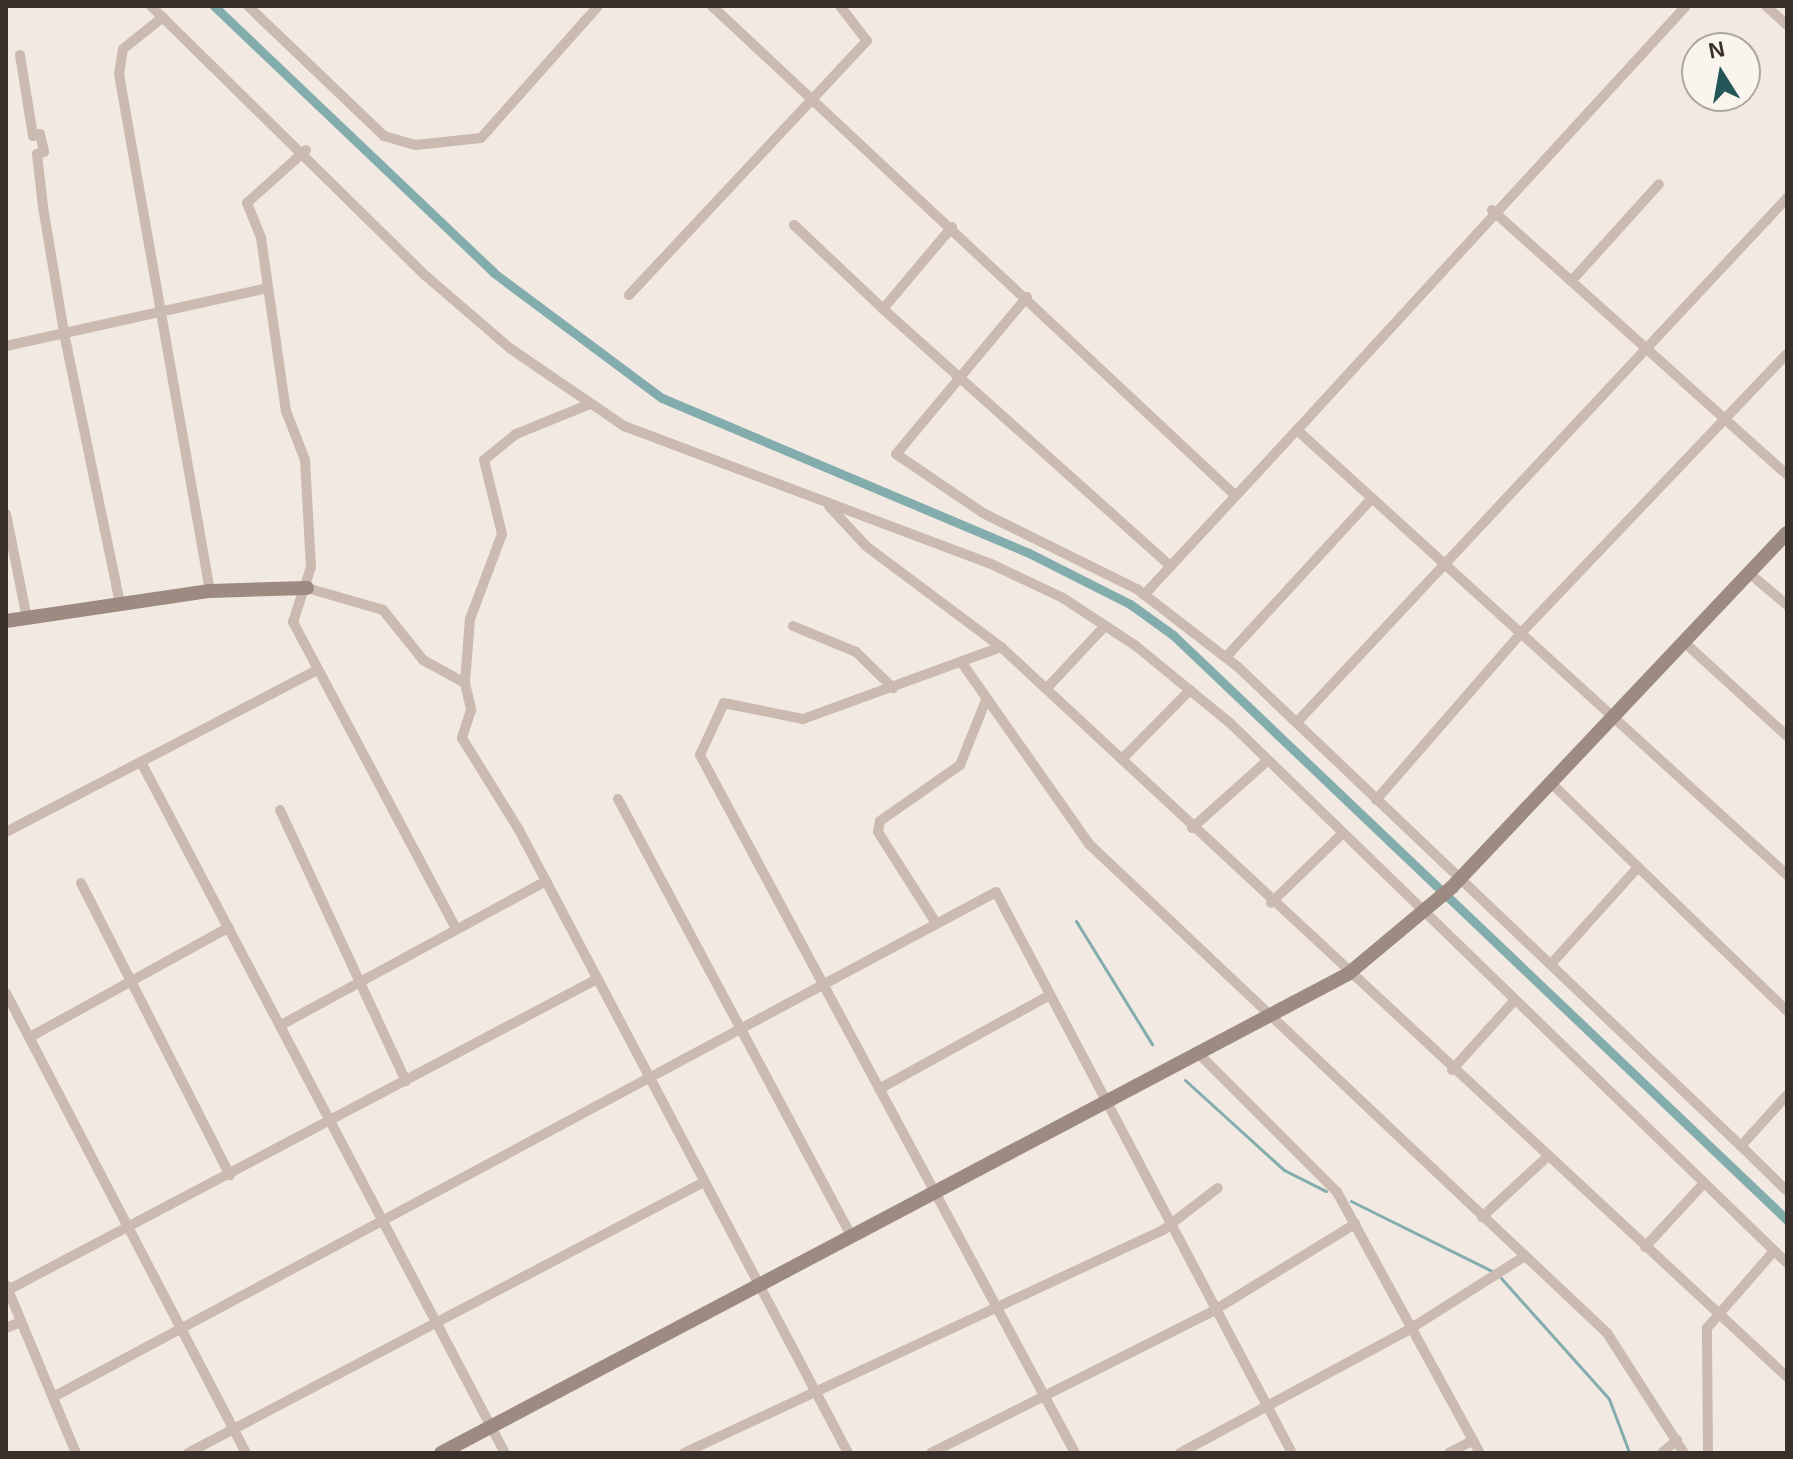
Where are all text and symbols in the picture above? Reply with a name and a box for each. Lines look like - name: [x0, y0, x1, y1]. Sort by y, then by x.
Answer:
- north arrow: [1681, 32, 1761, 112]
- text: N: [1707, 36, 1727, 64]

